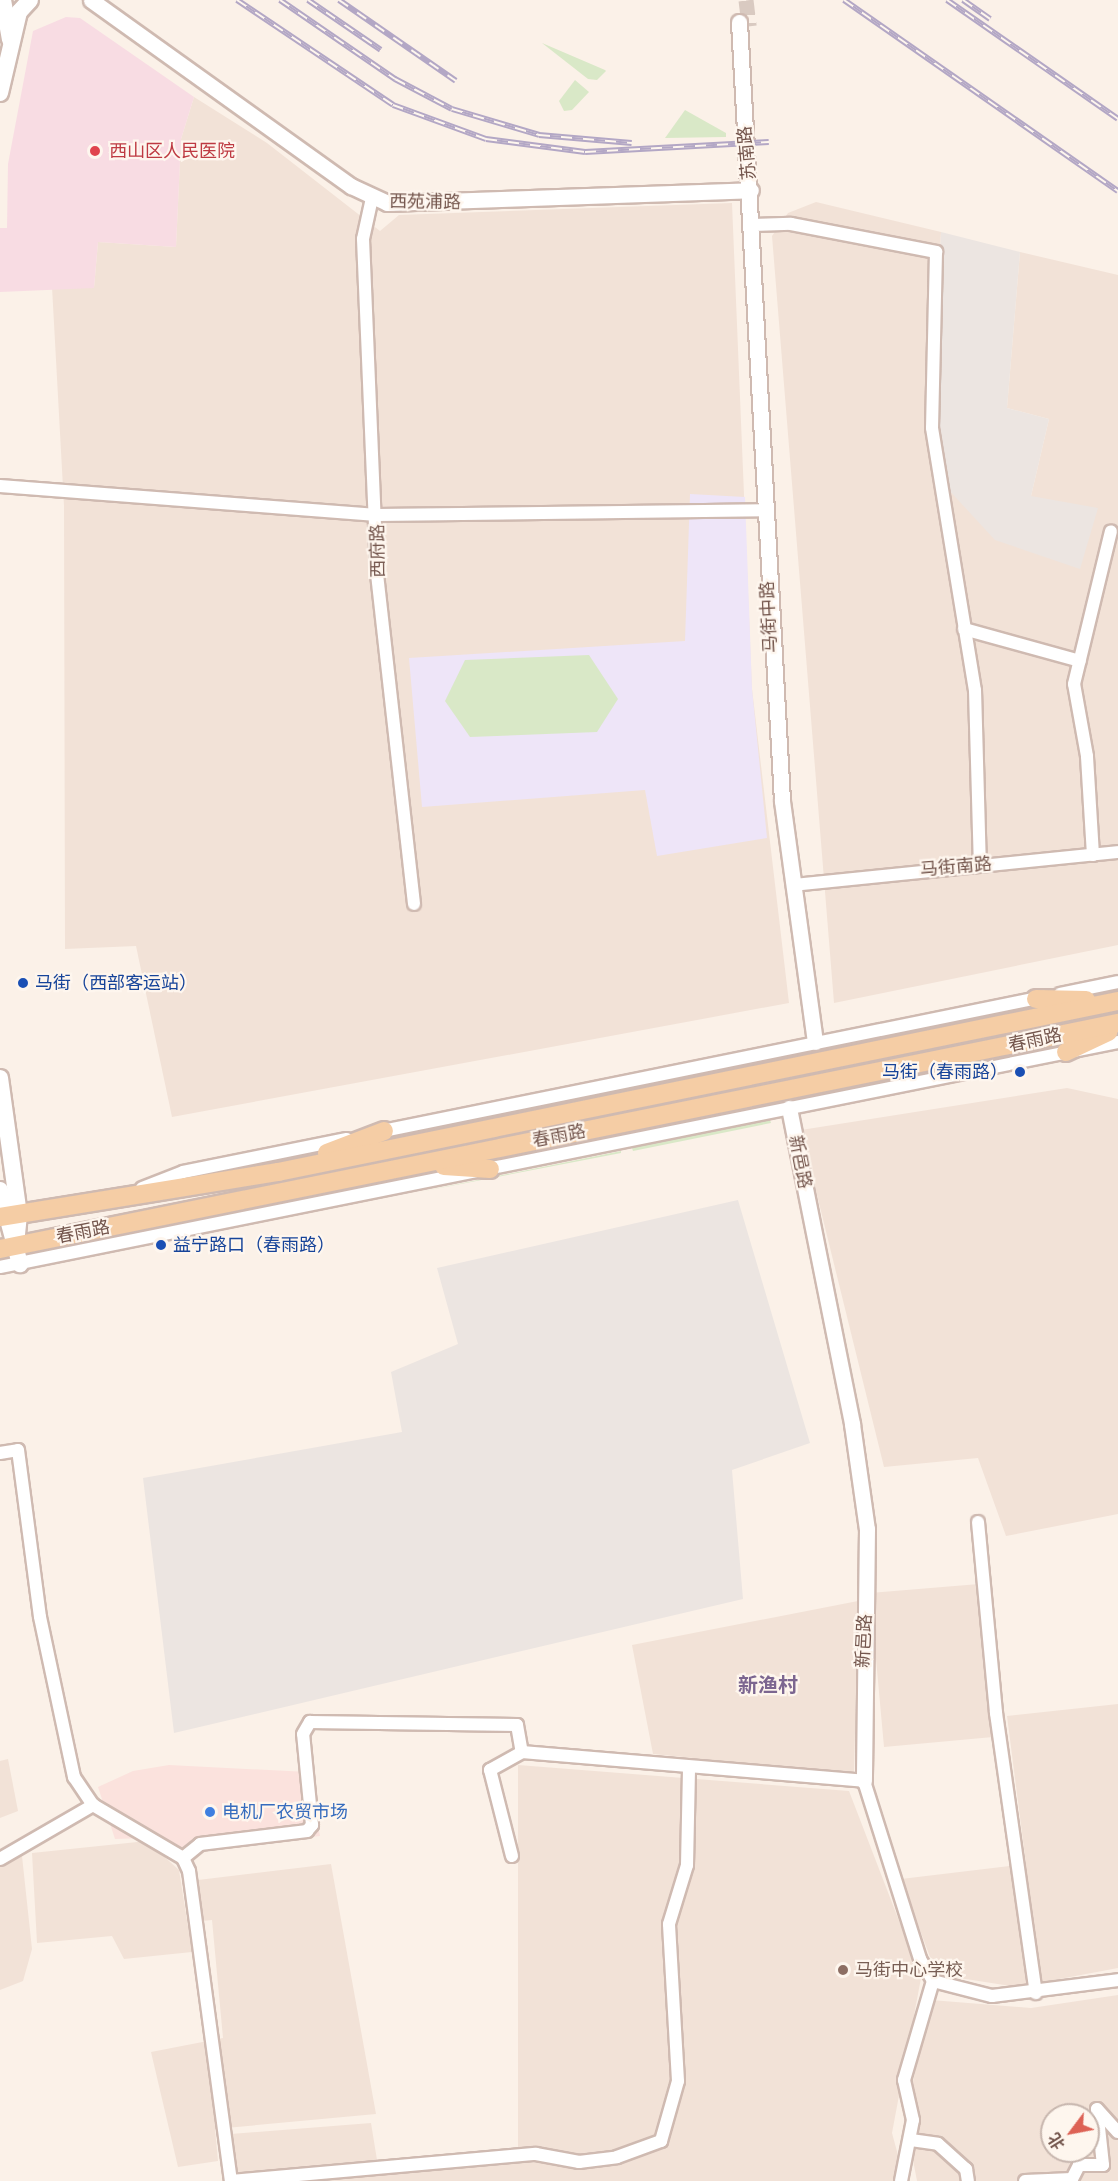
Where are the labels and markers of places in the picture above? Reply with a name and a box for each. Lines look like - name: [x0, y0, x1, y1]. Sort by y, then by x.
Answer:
- place label: 西山区人民医院: [109, 140, 235, 162]
- marker: 西山区人民医院: [86, 142, 104, 160]
- place label: 马街（西部客运站）: [35, 972, 197, 994]
- marker: 马街（西部客运站）: [16, 976, 30, 990]
- place label: 马街（春雨路）: [882, 1061, 1008, 1083]
- marker: 马街（春雨路）: [1013, 1065, 1027, 1079]
- place label: 益宁路口（春雨路）: [173, 1234, 335, 1256]
- marker: 益宁路口（春雨路）: [154, 1238, 168, 1252]
- place label: 电机厂农贸市场: [222, 1801, 348, 1823]
- marker: 电机厂农贸市场: [203, 1805, 217, 1819]
- place label: 马街中心学校: [855, 1959, 963, 1981]
- marker: 马街中心学校: [836, 1963, 850, 1977]

